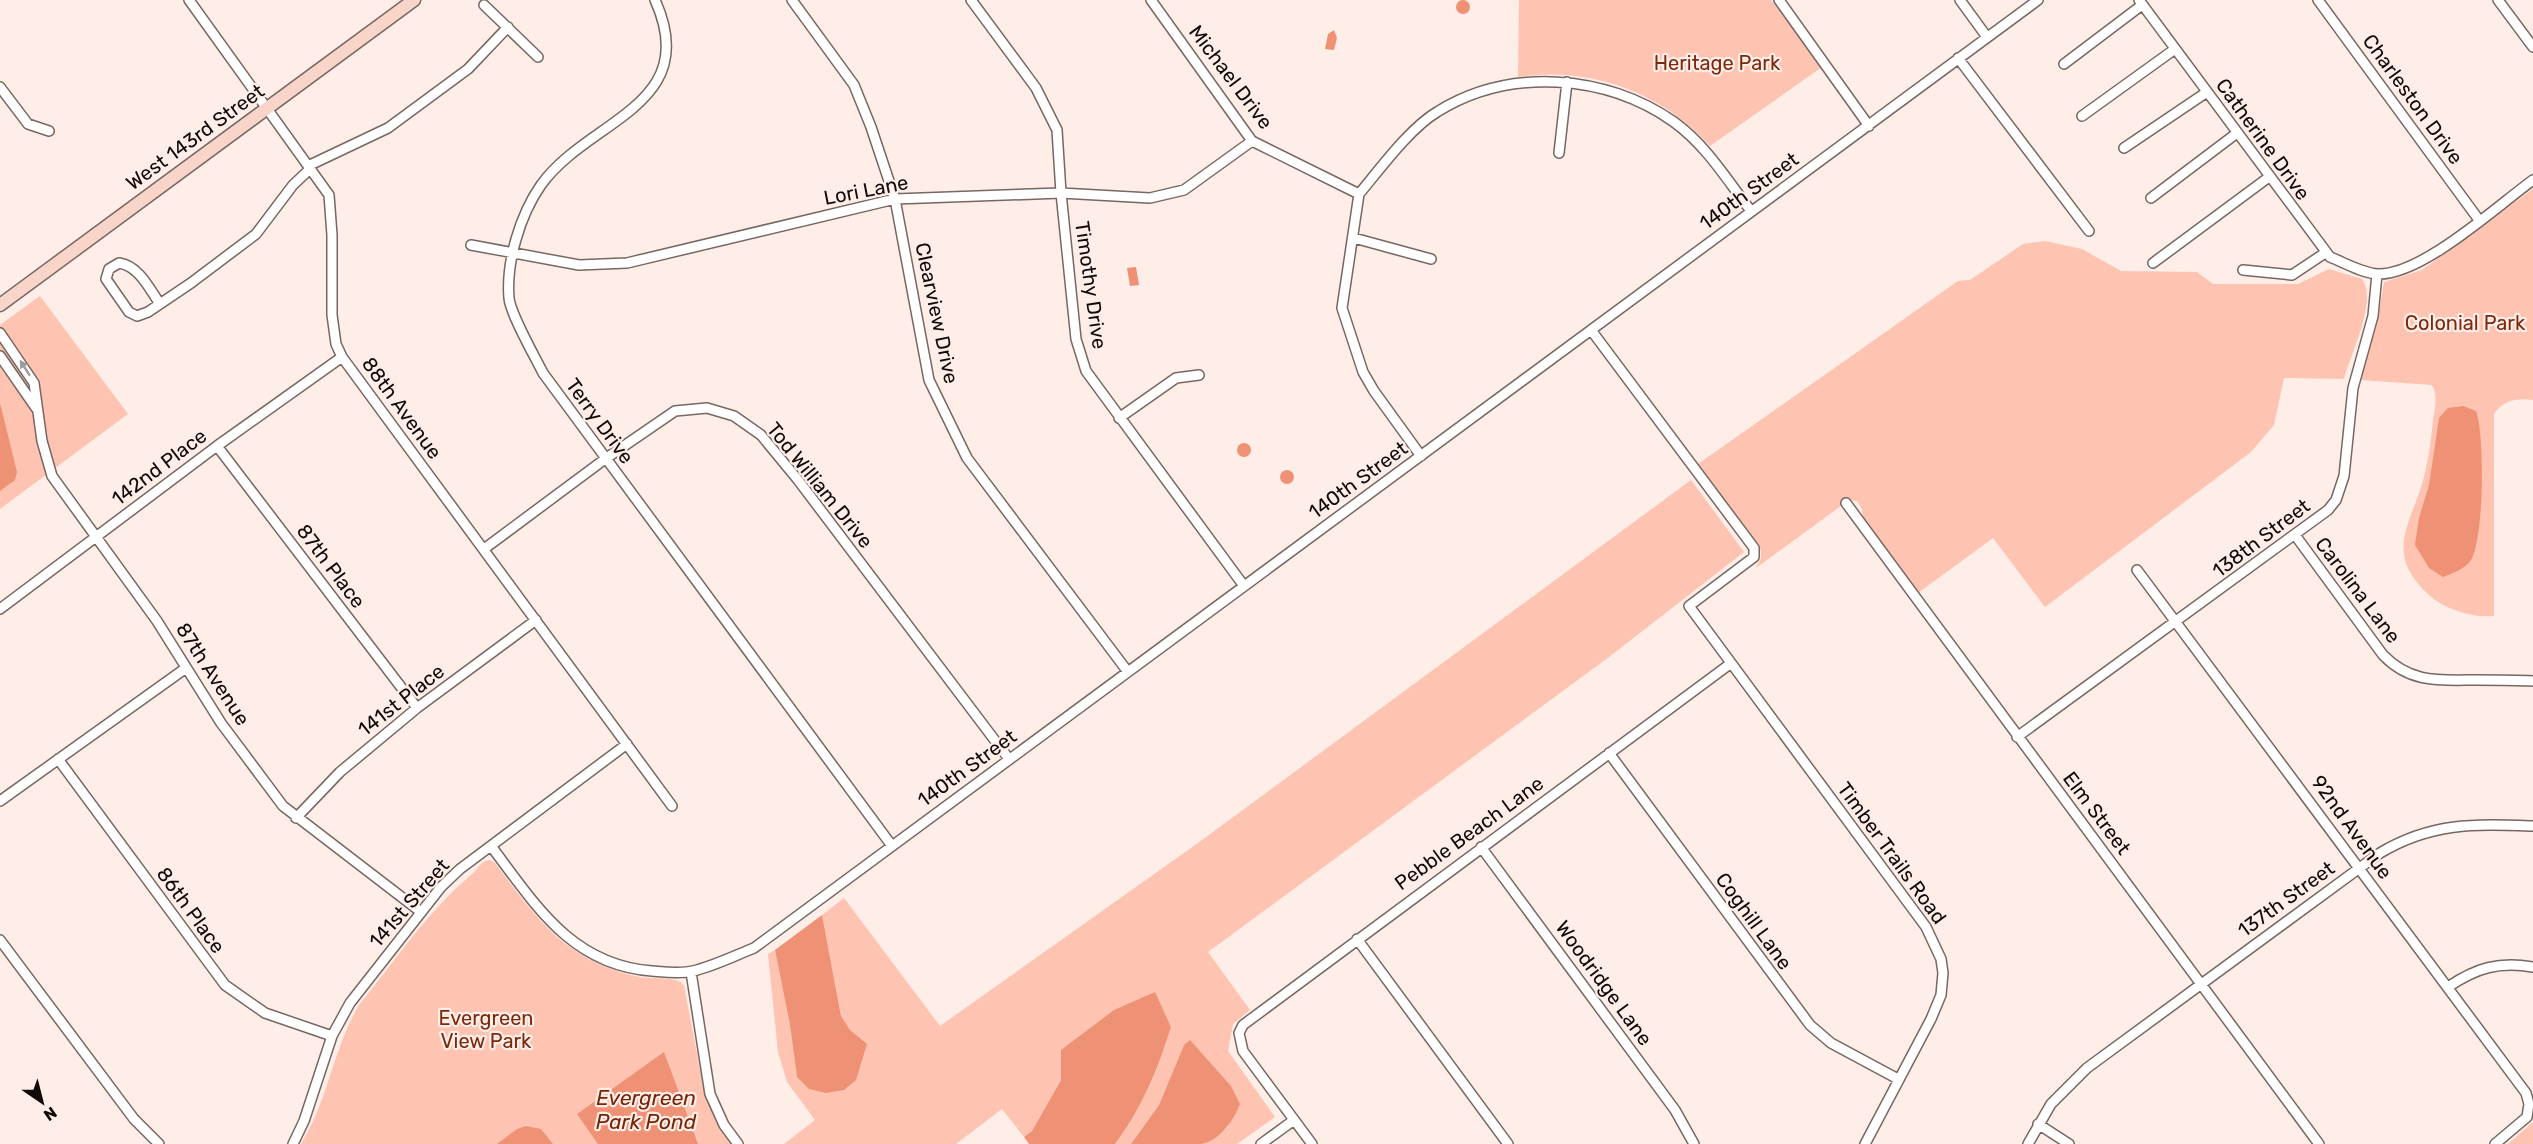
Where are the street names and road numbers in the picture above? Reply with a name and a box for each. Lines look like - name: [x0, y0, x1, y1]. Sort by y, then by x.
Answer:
- street label: Michael Drive: [1184, 20, 1278, 134]
- street label: Charleston Drive: [2358, 29, 2468, 169]
- street label: Catherine Drive: [2211, 74, 2315, 204]
- street label: West 143rd Street: [121, 79, 269, 195]
- street label: 140th Street: [1695, 147, 1803, 235]
- street label: Lori Lane: [822, 170, 910, 210]
- street label: Timothy Drive: [1070, 220, 1112, 350]
- street label: Clearview Drive: [910, 240, 964, 386]
- street label: 88th Avenue: [357, 352, 447, 464]
- street label: Terry Drive: [561, 374, 639, 468]
- street label: Tod William Drive: [762, 417, 878, 553]
- street label: 142nd Place: [107, 424, 211, 510]
- street label: 140th Street: [1304, 436, 1412, 524]
- street label: 138th Street: [2207, 493, 2315, 582]
- street label: 87th Place: [292, 519, 370, 613]
- street label: Carolina Lane: [2310, 532, 2406, 648]
- street label: 87th Avenue: [171, 618, 255, 730]
- street label: 141st Place: [353, 659, 449, 741]
- street label: 140th Street: [913, 724, 1021, 812]
- street label: Elm Street: [2058, 767, 2136, 859]
- street label: Pebble Beach Lane: [1390, 771, 1548, 895]
- street label: 92nd Avenue: [2306, 771, 2398, 883]
- street label: Timber Trails Road: [1832, 777, 1952, 929]
- street label: 141st Street: [364, 854, 454, 952]
- street label: 137th Street: [2233, 856, 2339, 942]
- street label: 86th Place: [152, 862, 230, 958]
- street label: Coghill Lane: [1711, 868, 1797, 974]
- street label: Woodridge Lane: [1551, 916, 1657, 1050]

